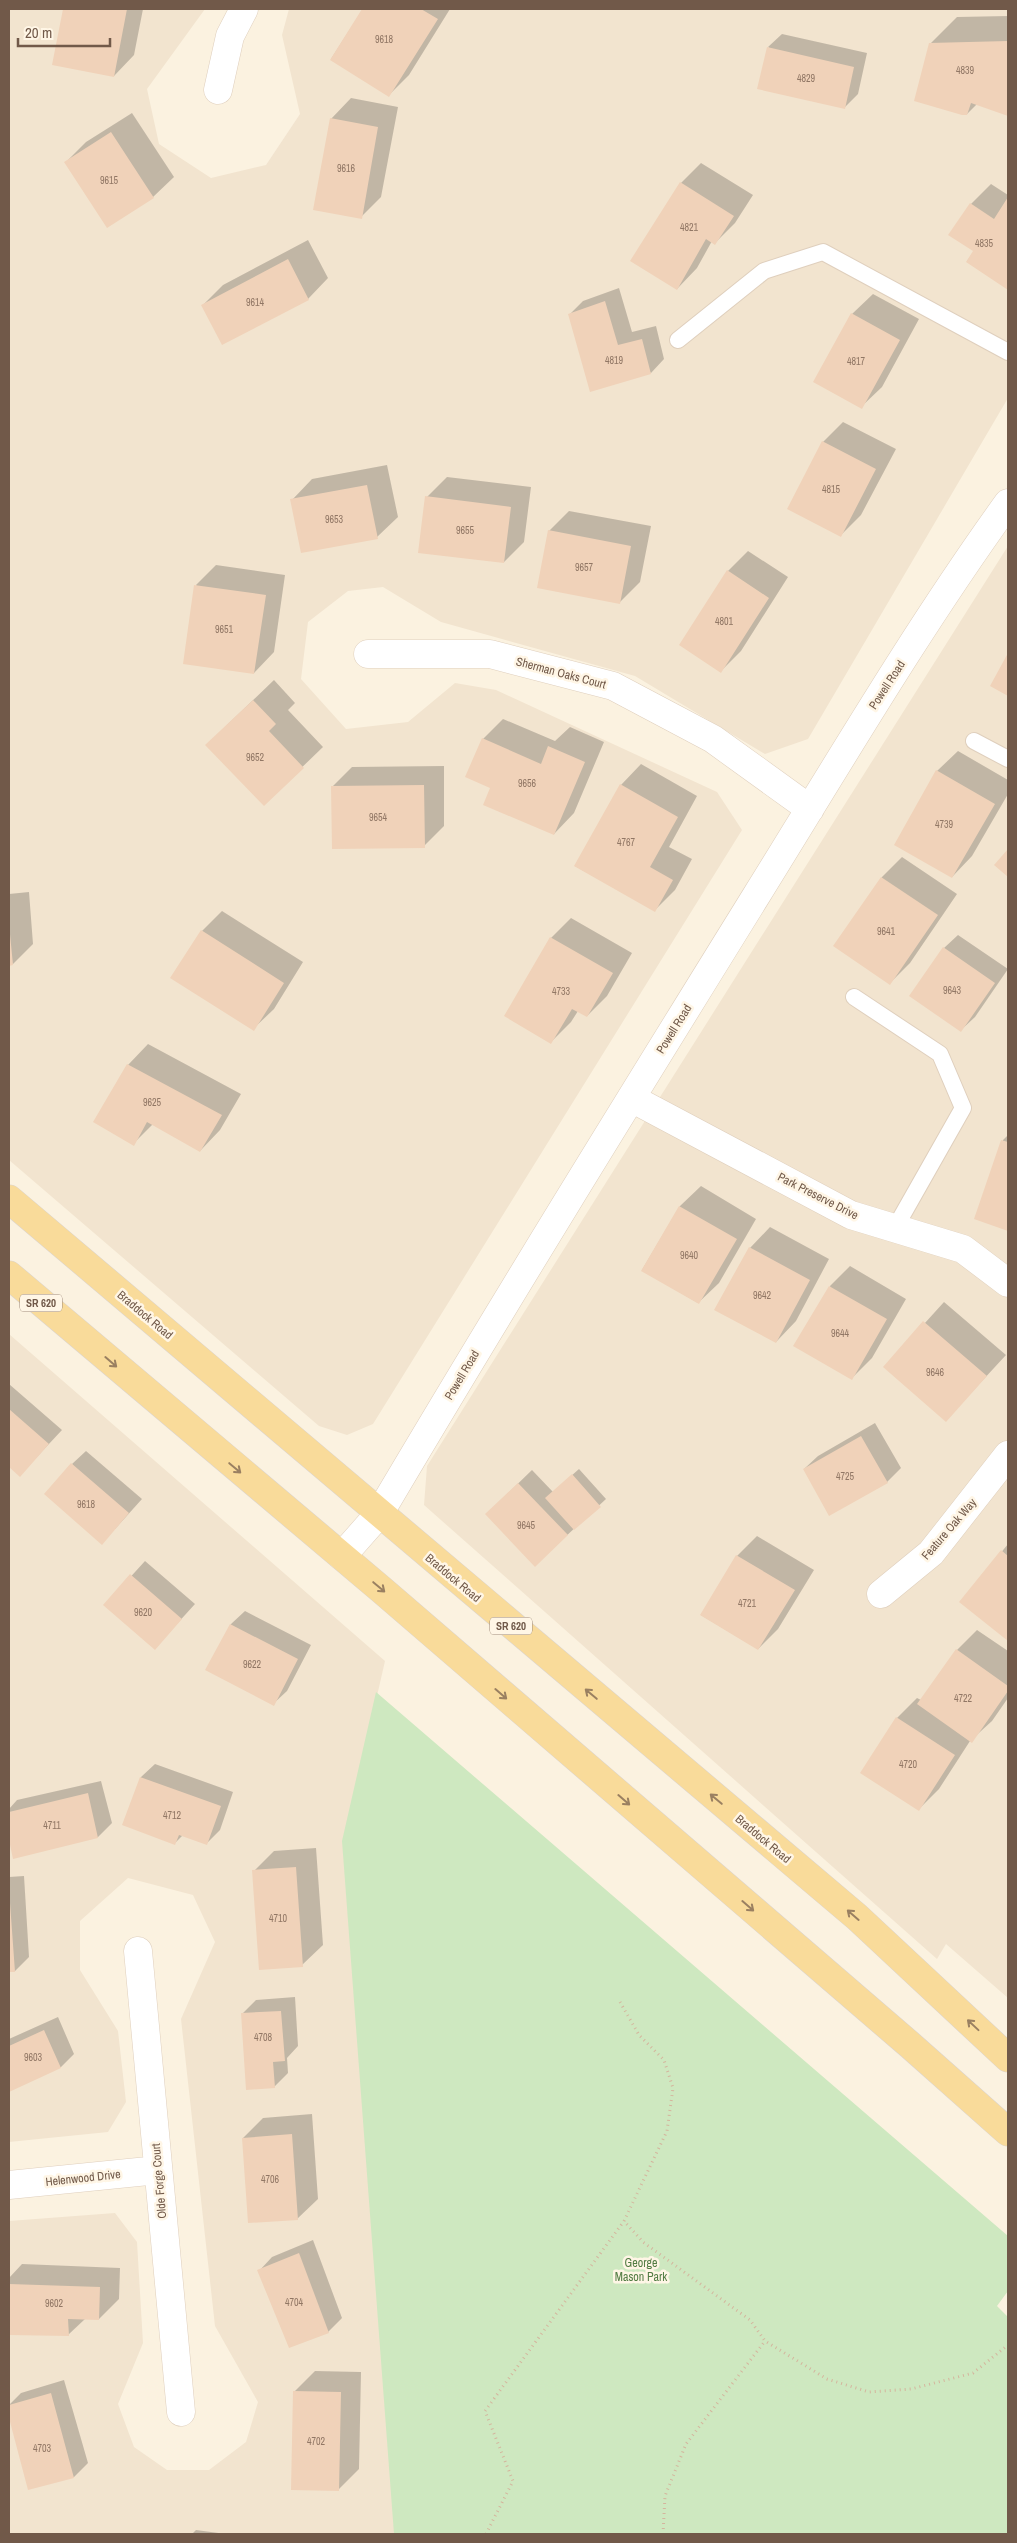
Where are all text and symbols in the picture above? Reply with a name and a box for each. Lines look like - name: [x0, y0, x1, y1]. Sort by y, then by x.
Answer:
- scale bar: [18, 15, 110, 47]
- text: 20 m: [25, 22, 52, 43]
- house number: 9618: [375, 33, 394, 46]
- house number: 4839: [956, 64, 975, 77]
- house number: 4829: [797, 72, 816, 85]
- house number: 9616: [337, 162, 356, 175]
- house number: 9615: [100, 174, 119, 187]
- house number: 4821: [680, 221, 699, 234]
- house number: 4835: [975, 237, 994, 250]
- house number: 9614: [246, 296, 265, 309]
- house number: 4819: [605, 354, 624, 367]
- house number: 4817: [847, 355, 866, 368]
- house number: 4815: [822, 483, 841, 496]
- house number: 9653: [325, 513, 344, 526]
- house number: 9655: [456, 524, 475, 537]
- house number: 9657: [575, 561, 594, 574]
- house number: 4801: [715, 615, 734, 628]
- house number: 9651: [215, 623, 234, 636]
- street label: Sherman Oaks Court: [514, 653, 608, 693]
- street label: Powell Road: [865, 657, 909, 713]
- house number: 9652: [246, 751, 265, 764]
- house number: 9656: [518, 777, 537, 790]
- house number: 9654: [369, 811, 388, 824]
- house number: 4739: [935, 818, 954, 831]
- house number: 4767: [617, 836, 636, 849]
- house number: 9641: [877, 925, 896, 938]
- house number: 9643: [943, 984, 962, 997]
- house number: 4733: [552, 985, 571, 998]
- street label: Powell Road: [653, 1001, 695, 1057]
- house number: 9625: [143, 1096, 162, 1109]
- street label: Park Preserve Drive: [775, 1169, 861, 1223]
- house number: 9640: [680, 1249, 699, 1262]
- street label: Braddock Road: [114, 1287, 176, 1343]
- house number: 9642: [753, 1289, 772, 1302]
- road number: SR 620: [20, 1295, 62, 1312]
- house number: 9644: [831, 1327, 850, 1340]
- street label: Powell Road: [441, 1347, 483, 1403]
- one-way arrow: [105, 1357, 118, 1368]
- house number: 9646: [926, 1366, 945, 1379]
- one-way arrow: [228, 1462, 241, 1473]
- house number: 4725: [836, 1470, 855, 1483]
- street label: Feature Oak Way: [918, 1495, 980, 1563]
- house number: 9618: [77, 1498, 96, 1511]
- house number: 9645: [517, 1519, 536, 1532]
- street label: Braddock Road: [422, 1550, 484, 1606]
- one-way arrow: [372, 1582, 385, 1593]
- house number: 4721: [738, 1597, 757, 1610]
- house number: 9620: [134, 1606, 153, 1619]
- road number: SR 620: [490, 1618, 532, 1634]
- house number: 9622: [243, 1658, 262, 1671]
- one-way arrow: [495, 1688, 508, 1700]
- one-way arrow: [585, 1688, 598, 1700]
- house number: 4722: [954, 1692, 973, 1705]
- house number: 4720: [899, 1758, 918, 1771]
- one-way arrow: [709, 1793, 722, 1804]
- one-way arrow: [618, 1794, 631, 1806]
- house number: 4712: [163, 1809, 182, 1822]
- street label: Braddock Road: [732, 1811, 794, 1867]
- house number: 4711: [43, 1819, 61, 1832]
- one-way arrow: [741, 1900, 754, 1912]
- one-way arrow: [847, 1909, 860, 1920]
- house number: 4710: [269, 1912, 288, 1925]
- one-way arrow: [966, 2019, 979, 2031]
- house number: 4708: [254, 2031, 273, 2044]
- house number: 9603: [24, 2051, 43, 2064]
- street label: Olde Forge Court: [148, 2142, 170, 2219]
- street label: Helenwood Drive: [45, 2166, 121, 2190]
- house number: 4706: [261, 2173, 280, 2186]
- park label: George Mason Park: [615, 2255, 667, 2285]
- house number: 4704: [285, 2296, 304, 2309]
- house number: 9602: [45, 2297, 64, 2310]
- house number: 4702: [307, 2435, 326, 2448]
- house number: 4703: [33, 2442, 52, 2455]

